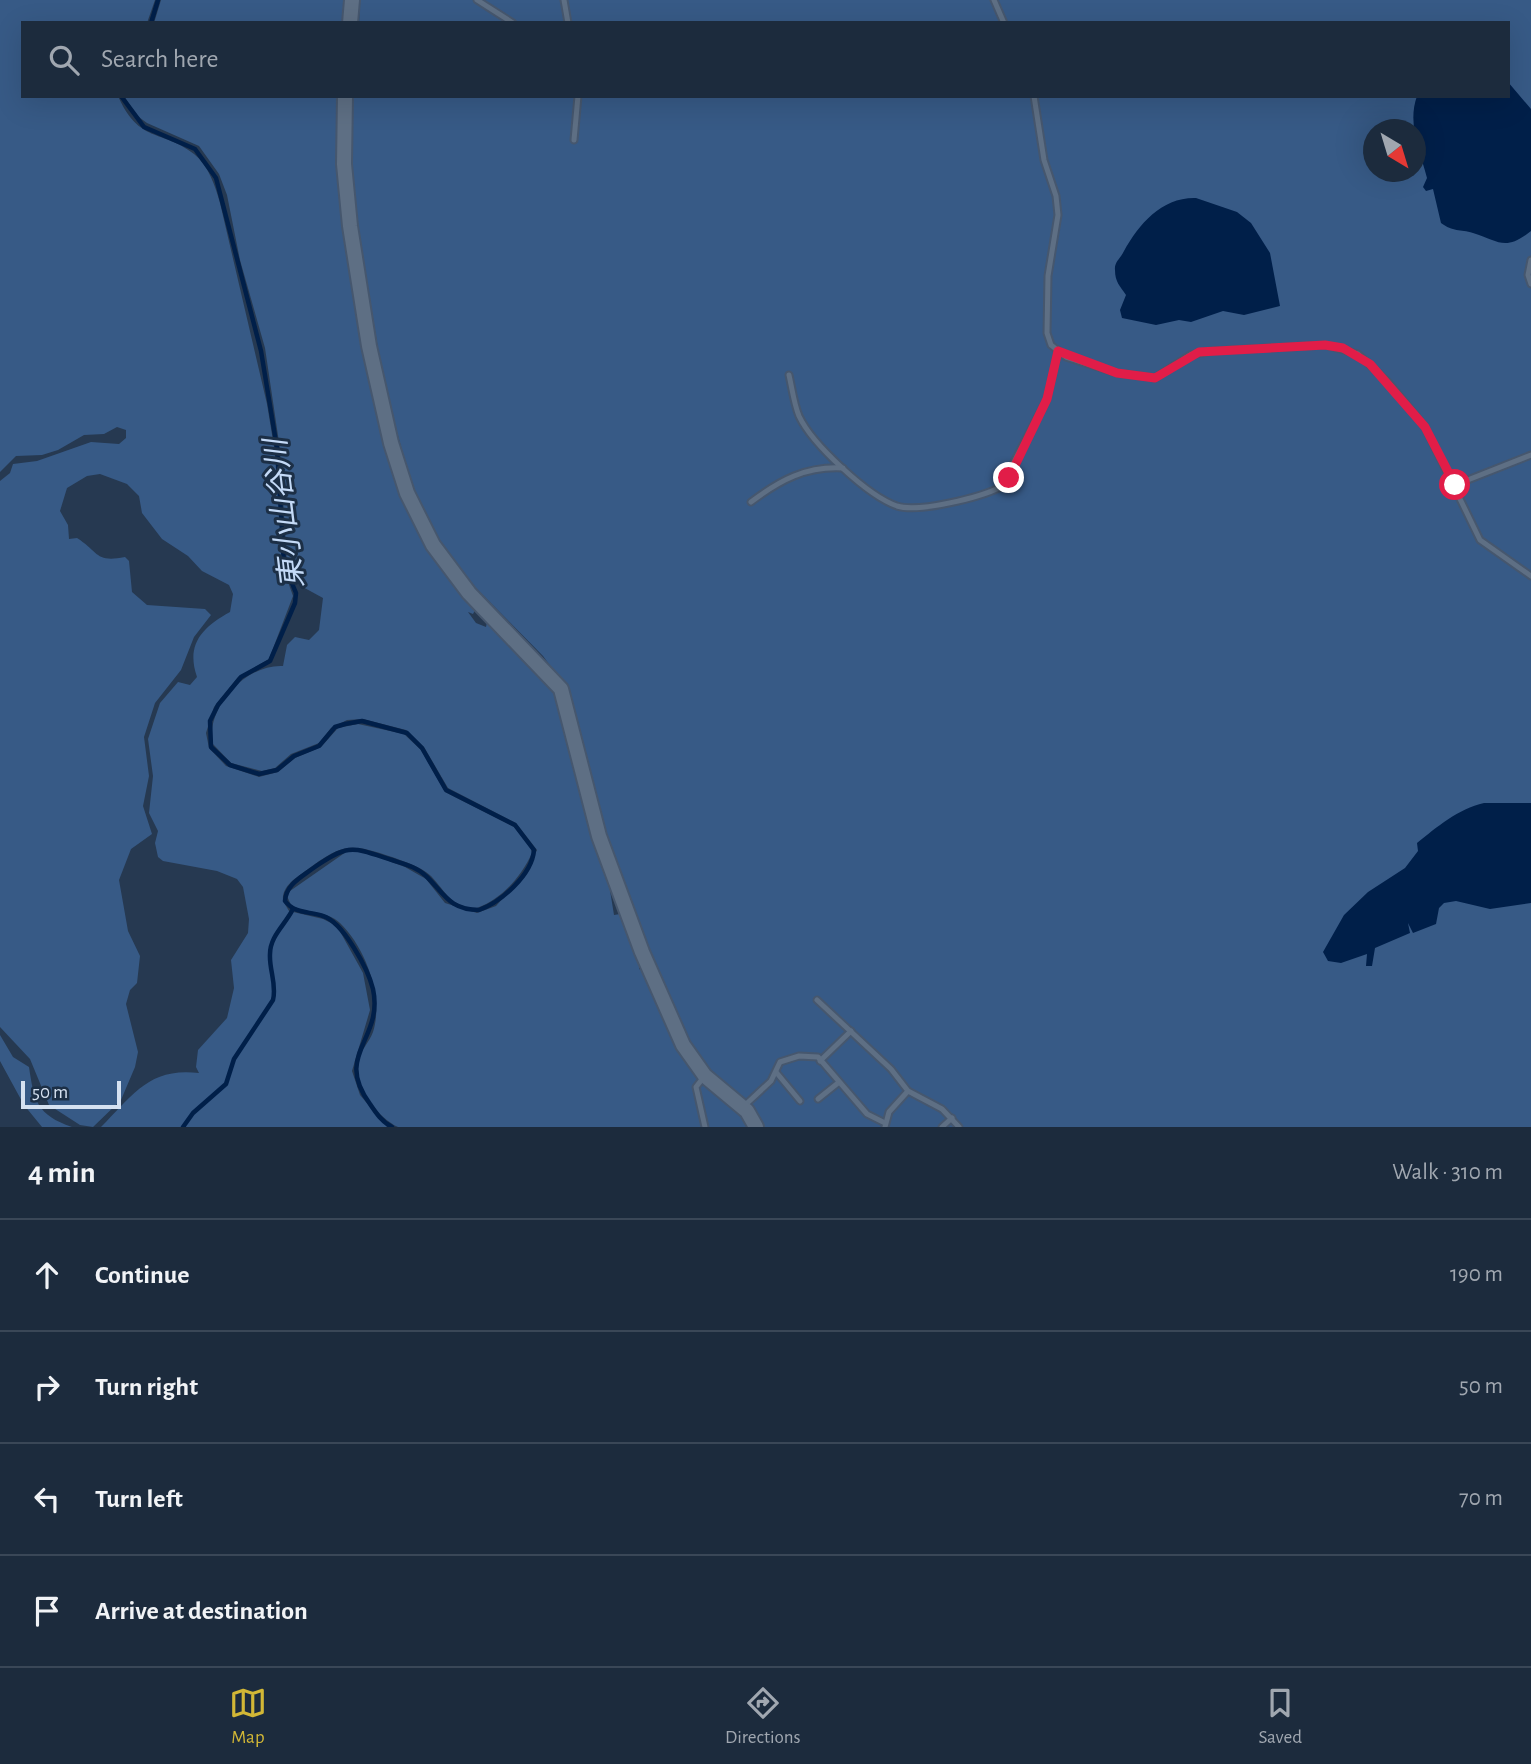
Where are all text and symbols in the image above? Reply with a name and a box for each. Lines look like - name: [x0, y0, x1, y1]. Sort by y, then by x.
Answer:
- search box: [21, 21, 1510, 98]
- icon: search: [45, 41, 83, 79]
- text: Search here: [101, 46, 219, 72]
- north arrow: [1363, 119, 1426, 182]
- water label: 東小山谷川: [259, 435, 309, 590]
- route end: [993, 462, 1024, 493]
- route start: [1439, 469, 1470, 500]
- scale bar: [21, 1078, 121, 1110]
- text: 50 m: [32, 1083, 68, 1102]
- text: 4 min: [28, 1158, 96, 1188]
- text: Walk · 310 m: [1392, 1161, 1503, 1184]
- icon: ahead: [28, 1256, 66, 1294]
- text: Continue: [95, 1262, 190, 1288]
- text: 190 m: [1450, 1263, 1503, 1286]
- icon: right: [28, 1368, 66, 1406]
- text: Turn right: [95, 1374, 198, 1400]
- text: 50 m: [1459, 1375, 1503, 1398]
- icon: left: [28, 1480, 66, 1518]
- text: Turn left: [95, 1486, 183, 1512]
- text: 70 m: [1459, 1487, 1503, 1510]
- icon: arrive: [28, 1592, 66, 1630]
- text: Arrive at destination: [95, 1598, 308, 1624]
- tab: Map: [229, 1684, 267, 1749]
- tab: Directions: [725, 1684, 801, 1749]
- tab: Saved: [1259, 1684, 1302, 1749]

